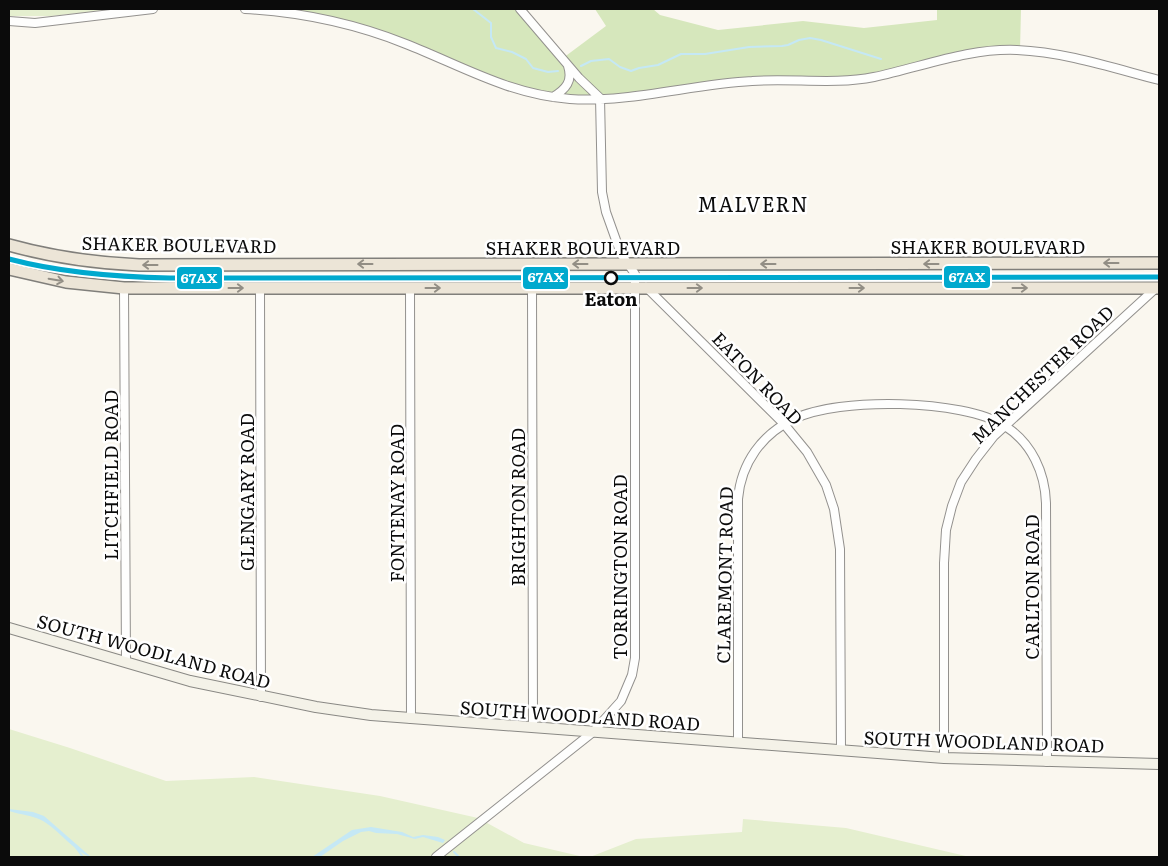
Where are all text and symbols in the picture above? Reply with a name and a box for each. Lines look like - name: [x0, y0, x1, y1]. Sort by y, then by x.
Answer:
- district label: MALVERN: [697, 188, 809, 218]
- street label: SHAKER BOULEVARD: [81, 229, 277, 259]
- street label: SHAKER BOULEVARD: [891, 233, 1085, 260]
- street label: SHAKER BOULEVARD: [486, 234, 680, 261]
- one-way arrow: [1103, 258, 1119, 268]
- one-way arrow: [357, 259, 374, 269]
- one-way arrow: [572, 259, 588, 269]
- one-way arrow: [760, 259, 776, 269]
- one-way arrow: [923, 259, 939, 269]
- one-way arrow: [142, 260, 158, 270]
- line badge: 67AX: [943, 265, 991, 289]
- line badge: 67AX: [176, 266, 223, 290]
- line badge: 67AX: [522, 266, 569, 290]
- text: 67AX: [528, 266, 565, 286]
- text: 67AX: [949, 266, 986, 286]
- text: 67AX: [181, 267, 218, 287]
- marker: Eaton: [604, 271, 618, 285]
- one-way arrow: [48, 276, 64, 286]
- one-way arrow: [227, 283, 243, 293]
- one-way arrow: [424, 283, 441, 293]
- one-way arrow: [686, 283, 703, 293]
- one-way arrow: [849, 283, 865, 293]
- one-way arrow: [1012, 283, 1028, 293]
- place label: Eaton: [584, 285, 638, 312]
- street label: MANCHESTER ROAD: [965, 299, 1119, 449]
- street label: EATON ROAD: [706, 325, 810, 431]
- street label: LITCHFIELD ROAD: [97, 390, 124, 560]
- street label: GLENGARY ROAD: [233, 413, 260, 571]
- street label: FONTENAY ROAD: [383, 424, 410, 582]
- street label: BRIGHTON ROAD: [504, 428, 531, 586]
- street label: TORRINGTON ROAD: [606, 474, 633, 660]
- street label: CLAREMONT ROAD: [709, 486, 739, 664]
- street label: CARLTON ROAD: [1018, 514, 1045, 660]
- street label: SOUTH WOODLAND ROAD: [34, 607, 274, 695]
- street label: SOUTH WOODLAND ROAD: [459, 693, 701, 737]
- street label: SOUTH WOODLAND ROAD: [863, 723, 1105, 759]

